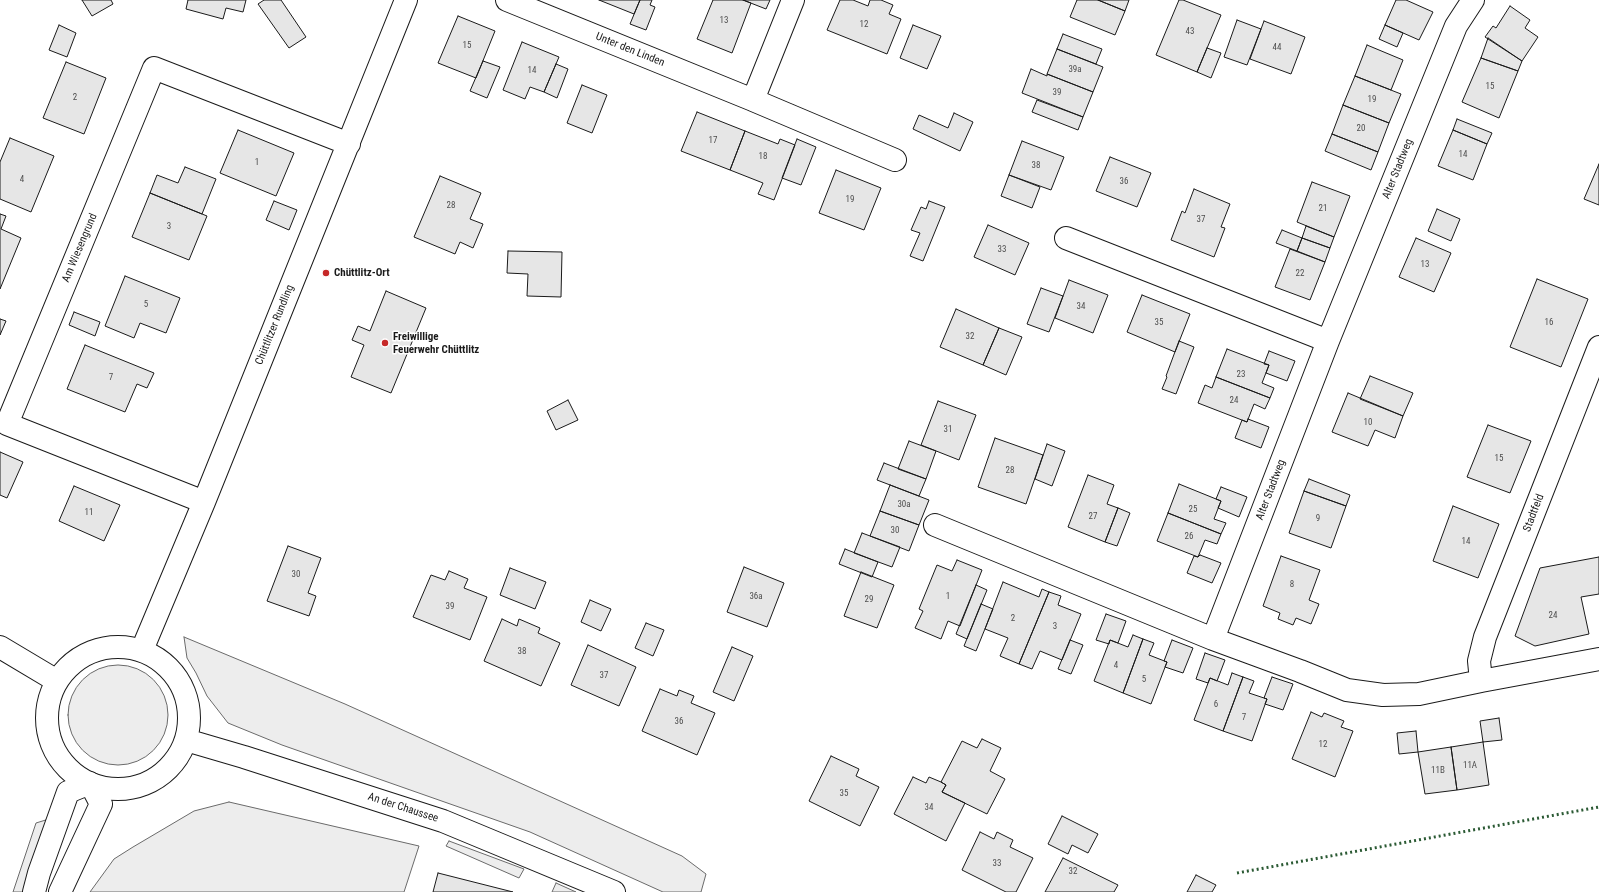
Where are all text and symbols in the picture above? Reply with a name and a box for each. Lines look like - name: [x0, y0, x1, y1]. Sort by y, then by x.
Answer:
- house number: 13: [720, 16, 728, 26]
- house number: 12: [860, 20, 868, 30]
- house number: 43: [1186, 27, 1194, 37]
- street label: Unter den Linden: [594, 30, 666, 70]
- house number: 15: [463, 41, 471, 51]
- house number: 44: [1273, 43, 1281, 53]
- house number: 39a: [1068, 65, 1082, 75]
- house number: 14: [528, 66, 536, 76]
- house number: 15: [1486, 82, 1494, 92]
- house number: 39: [1053, 88, 1061, 98]
- house number: 2: [73, 93, 77, 103]
- house number: 19: [1368, 95, 1376, 105]
- house number: 20: [1357, 124, 1365, 134]
- house number: 17: [709, 136, 717, 146]
- street label: Alter Stadtweg: [1380, 137, 1416, 201]
- house number: 14: [1459, 150, 1467, 160]
- house number: 18: [759, 152, 767, 162]
- house number: 1: [255, 158, 259, 168]
- house number: 38: [1032, 161, 1040, 171]
- house number: 4: [20, 175, 24, 185]
- house number: 36: [1120, 177, 1128, 187]
- house number: 19: [846, 195, 854, 205]
- house number: 28: [447, 201, 455, 211]
- house number: 21: [1319, 204, 1327, 214]
- street label: Am Wiesengrund: [60, 212, 100, 284]
- house number: 37: [1197, 215, 1205, 225]
- house number: 3: [167, 222, 171, 232]
- house number: 33: [998, 245, 1006, 255]
- house number: 13: [1421, 260, 1429, 270]
- place label: Chüttlitz-Ort: [334, 266, 390, 280]
- marker: Chüttlitz-Ort: [321, 268, 331, 278]
- house number: 22: [1296, 269, 1304, 279]
- street label: Chüttlitzer Rundling: [253, 283, 297, 367]
- house number: 5: [144, 300, 148, 310]
- house number: 34: [1077, 302, 1085, 312]
- house number: 35: [1155, 318, 1163, 328]
- house number: 16: [1545, 318, 1553, 328]
- place label: Freiwillige Feuerwehr Chüttlitz: [393, 330, 479, 356]
- house number: 32: [966, 332, 974, 342]
- marker: Freiwillige Feuerwehr Chüttlitz: [380, 338, 390, 348]
- house number: 23: [1237, 370, 1245, 380]
- house number: 7: [109, 373, 113, 383]
- house number: 24: [1230, 396, 1238, 406]
- house number: 10: [1364, 418, 1372, 428]
- house number: 31: [944, 425, 952, 435]
- house number: 15: [1495, 454, 1503, 464]
- street label: Alter Stadtweg: [1253, 458, 1289, 522]
- house number: 28: [1006, 466, 1014, 476]
- street label: Stadtfeld: [1521, 492, 1547, 534]
- house number: 30a: [897, 500, 911, 510]
- house number: 25: [1189, 505, 1197, 515]
- house number: 11: [85, 508, 93, 518]
- house number: 27: [1089, 512, 1097, 522]
- house number: 9: [1316, 514, 1320, 524]
- house number: 30: [891, 526, 899, 536]
- house number: 26: [1185, 532, 1193, 542]
- house number: 14: [1462, 537, 1470, 547]
- house number: 30: [292, 570, 300, 580]
- house number: 8: [1290, 580, 1294, 590]
- house number: 36a: [749, 592, 763, 602]
- house number: 1: [946, 592, 950, 602]
- house number: 29: [865, 595, 873, 605]
- house number: 39: [446, 602, 454, 612]
- house number: 24: [1549, 611, 1557, 621]
- house number: 2: [1011, 614, 1015, 624]
- house number: 3: [1053, 622, 1057, 632]
- house number: 38: [518, 647, 526, 657]
- house number: 4: [1114, 661, 1118, 671]
- house number: 37: [600, 671, 608, 681]
- house number: 5: [1142, 675, 1146, 685]
- house number: 6: [1214, 700, 1218, 710]
- house number: 7: [1242, 713, 1246, 723]
- house number: 36: [675, 717, 683, 727]
- house number: 12: [1319, 740, 1327, 750]
- house number: 11A: [1463, 761, 1477, 771]
- house number: 11B: [1431, 766, 1445, 776]
- house number: 35: [840, 789, 848, 799]
- street label: An der Chaussee: [366, 790, 440, 826]
- house number: 34: [925, 803, 933, 813]
- house number: 33: [993, 859, 1001, 869]
- house number: 32: [1069, 867, 1077, 877]

